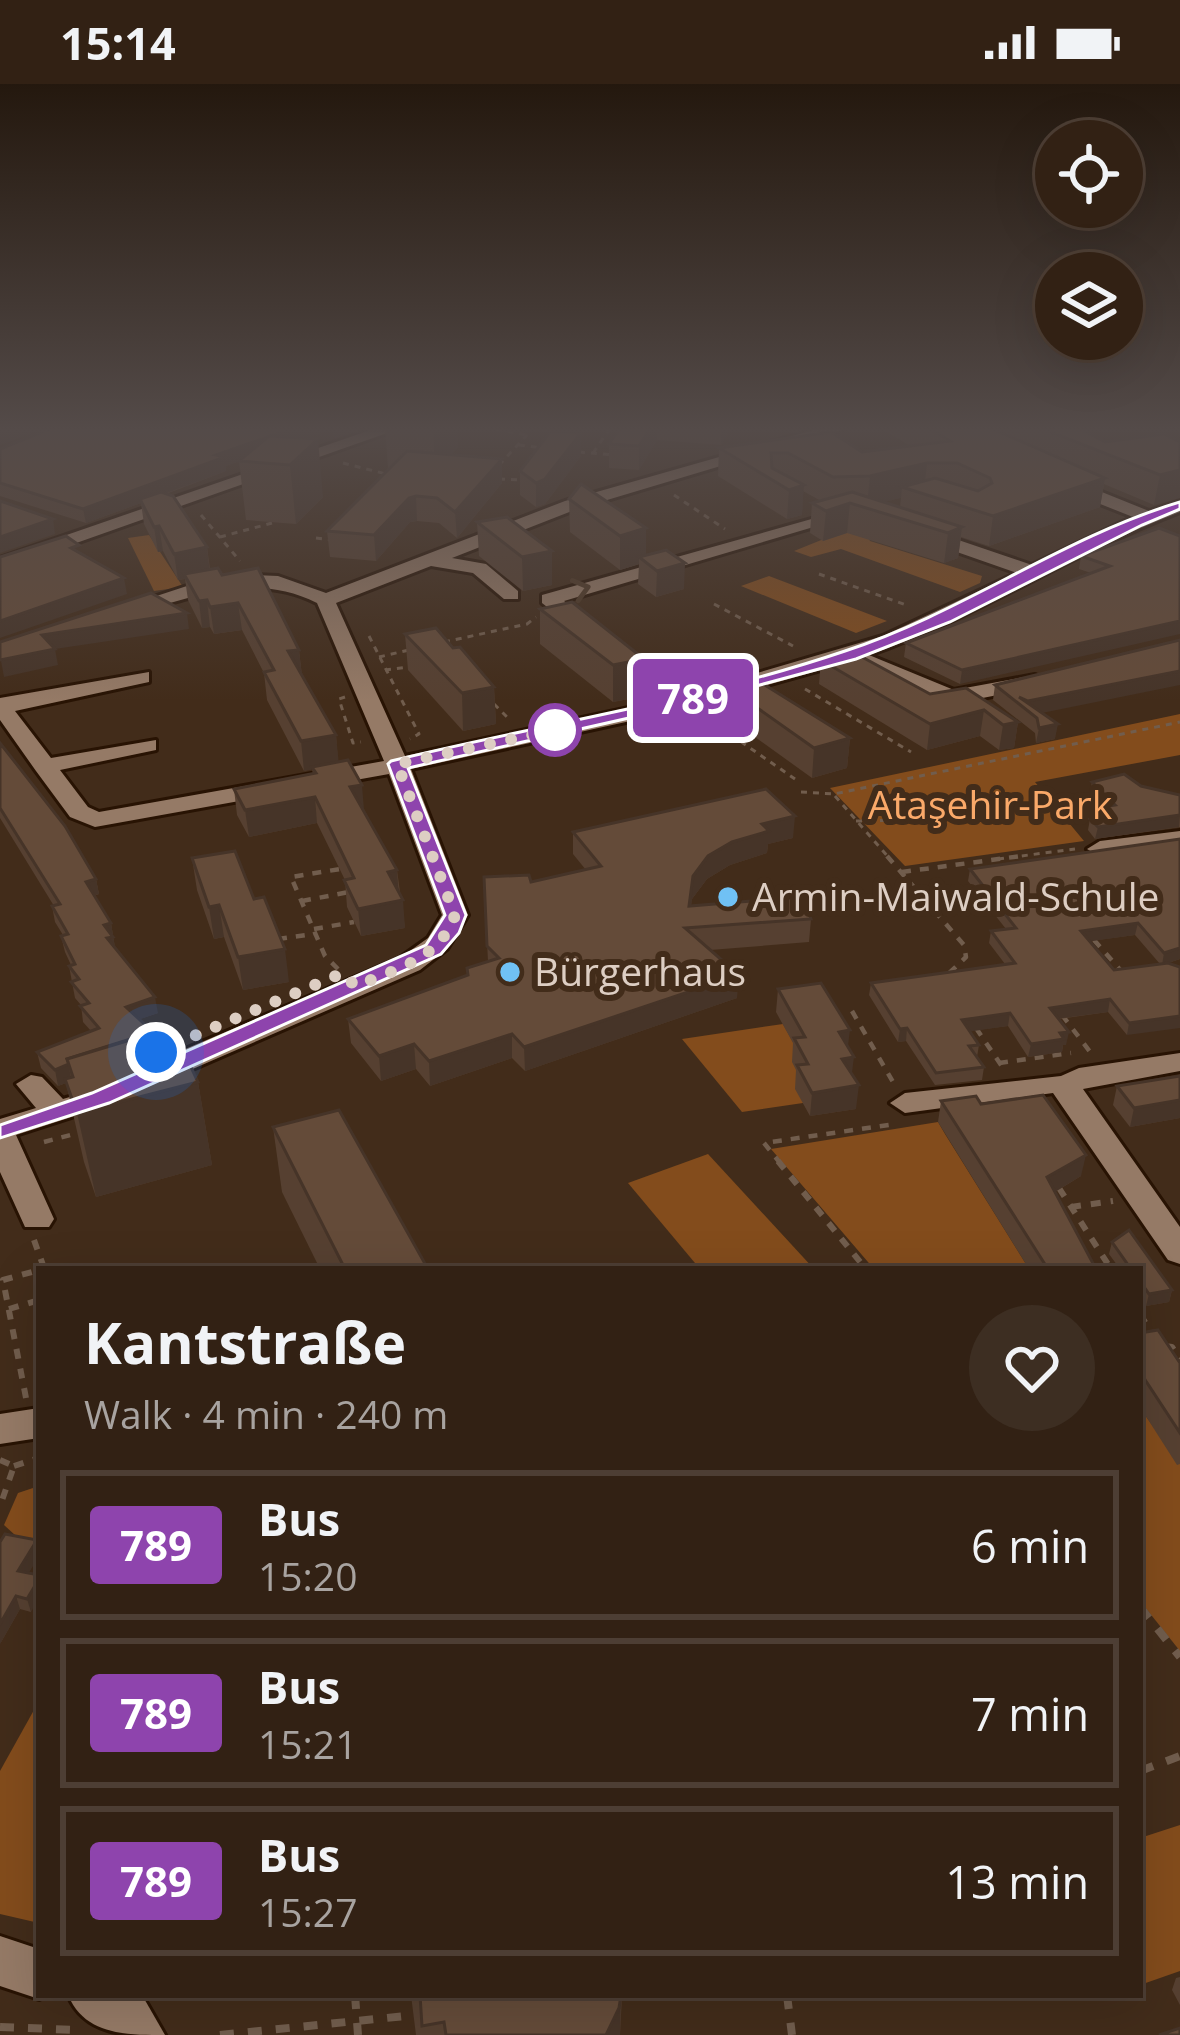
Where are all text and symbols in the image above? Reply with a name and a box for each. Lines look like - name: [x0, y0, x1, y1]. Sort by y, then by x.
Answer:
- text: 15:14: [60, 12, 176, 73]
- map controls: [1035, 120, 1143, 360]
- button: locate: [1035, 120, 1143, 228]
- button: layers: [1035, 252, 1143, 360]
- one-way arrow: [570, 578, 591, 603]
- line badge: 789: [624, 659, 762, 737]
- text: 789: [657, 669, 729, 726]
- unlabelled marker: [530, 705, 580, 755]
- park label: Ataşehir-Park: [868, 777, 1113, 830]
- place label: Armin-Maiwald-Schule: [752, 869, 1159, 922]
- marker: Armin-Maiwald-Schule: [715, 884, 741, 910]
- place label: Bürgerhaus: [534, 944, 746, 997]
- marker: Bürgerhaus: [497, 959, 523, 985]
- your location: [126, 1022, 186, 1082]
- text: Kantstraße: [84, 1303, 406, 1381]
- button: heart: [969, 1305, 1095, 1431]
- text: Walk · 4 min · 240 m: [84, 1387, 448, 1440]
- text: Bus: [258, 1488, 340, 1549]
- text: 6 min: [971, 1515, 1089, 1576]
- text: 789: [120, 1516, 192, 1573]
- text: 15:20: [258, 1549, 357, 1602]
- text: Bus: [258, 1656, 340, 1717]
- text: 7 min: [971, 1683, 1089, 1744]
- text: 789: [120, 1684, 192, 1741]
- text: 15:21: [258, 1717, 357, 1770]
- text: Bus: [258, 1824, 340, 1885]
- text: 13 min: [945, 1851, 1089, 1912]
- text: 789: [120, 1852, 192, 1909]
- text: 15:27: [258, 1885, 357, 1938]

